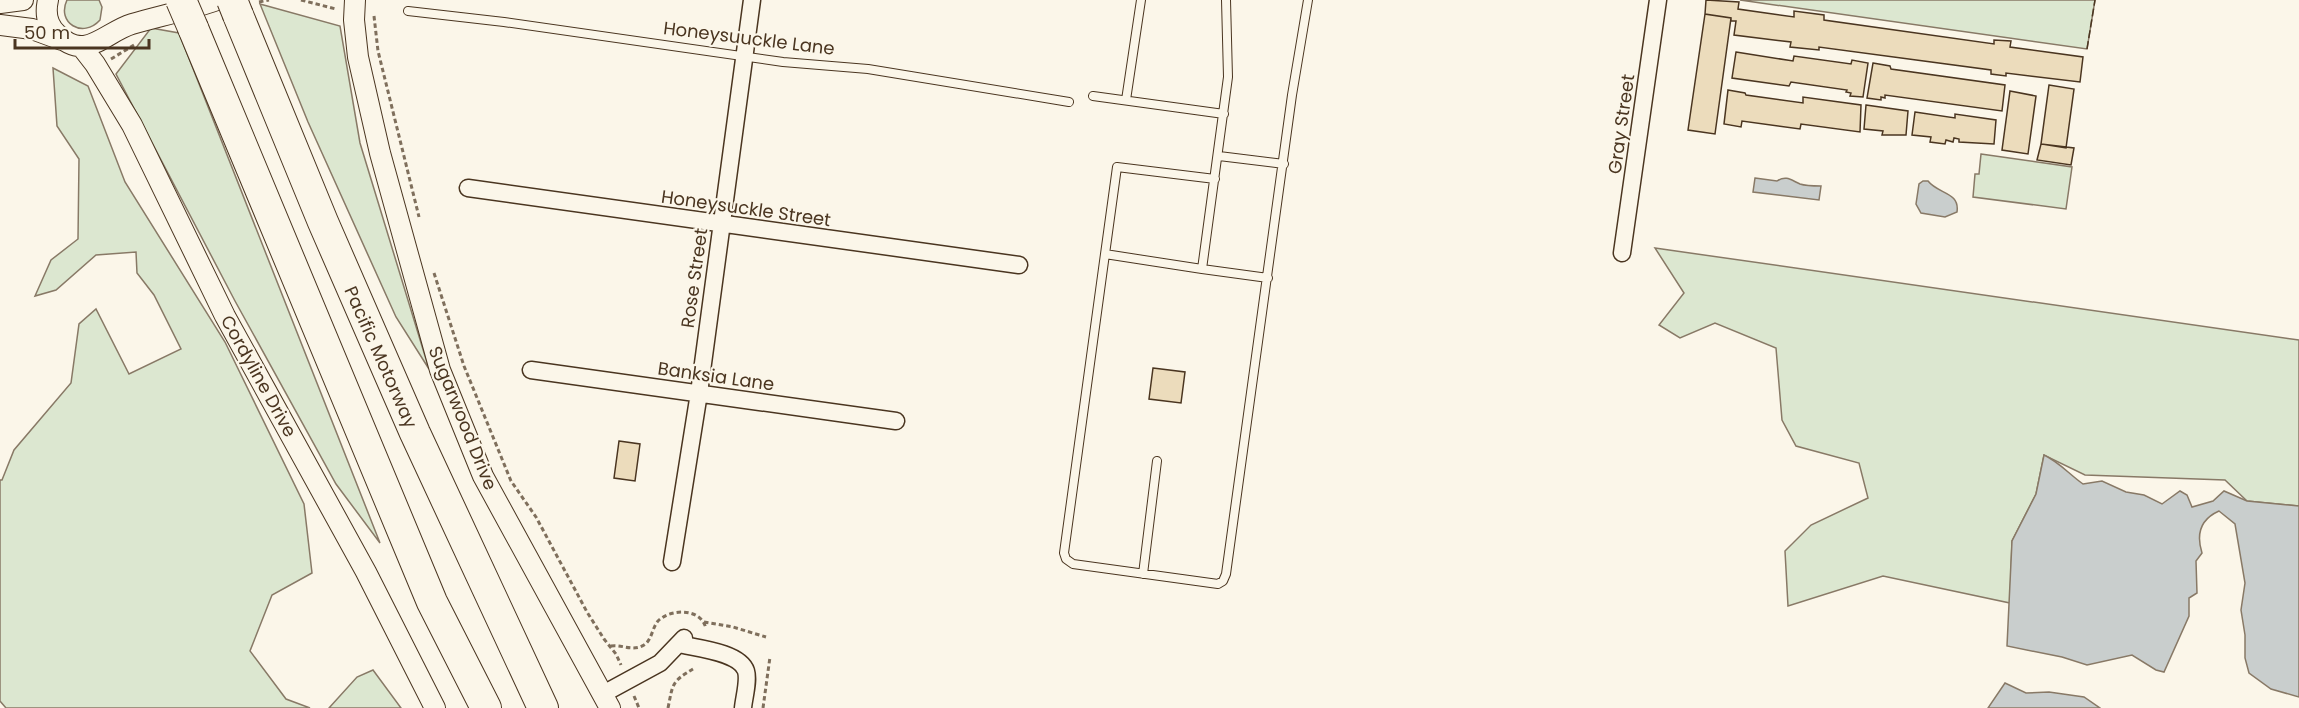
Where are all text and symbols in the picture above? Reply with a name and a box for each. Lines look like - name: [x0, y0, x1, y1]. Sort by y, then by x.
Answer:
- scale bar: [15, 12, 148, 50]
- street label: Honeysuuckle Lane: [662, 15, 836, 61]
- text: 50 m: [24, 20, 70, 45]
- street label: Gray Street: [1602, 72, 1640, 176]
- street label: Honeysuckle Street: [660, 184, 832, 232]
- street label: Rose Street: [675, 226, 713, 330]
- street label: Pacific Motorway: [338, 282, 424, 432]
- street label: Cordyline Drive: [215, 311, 303, 441]
- street label: Sugarwood Drive: [423, 342, 503, 494]
- street label: Banksia Lane: [656, 355, 776, 397]

